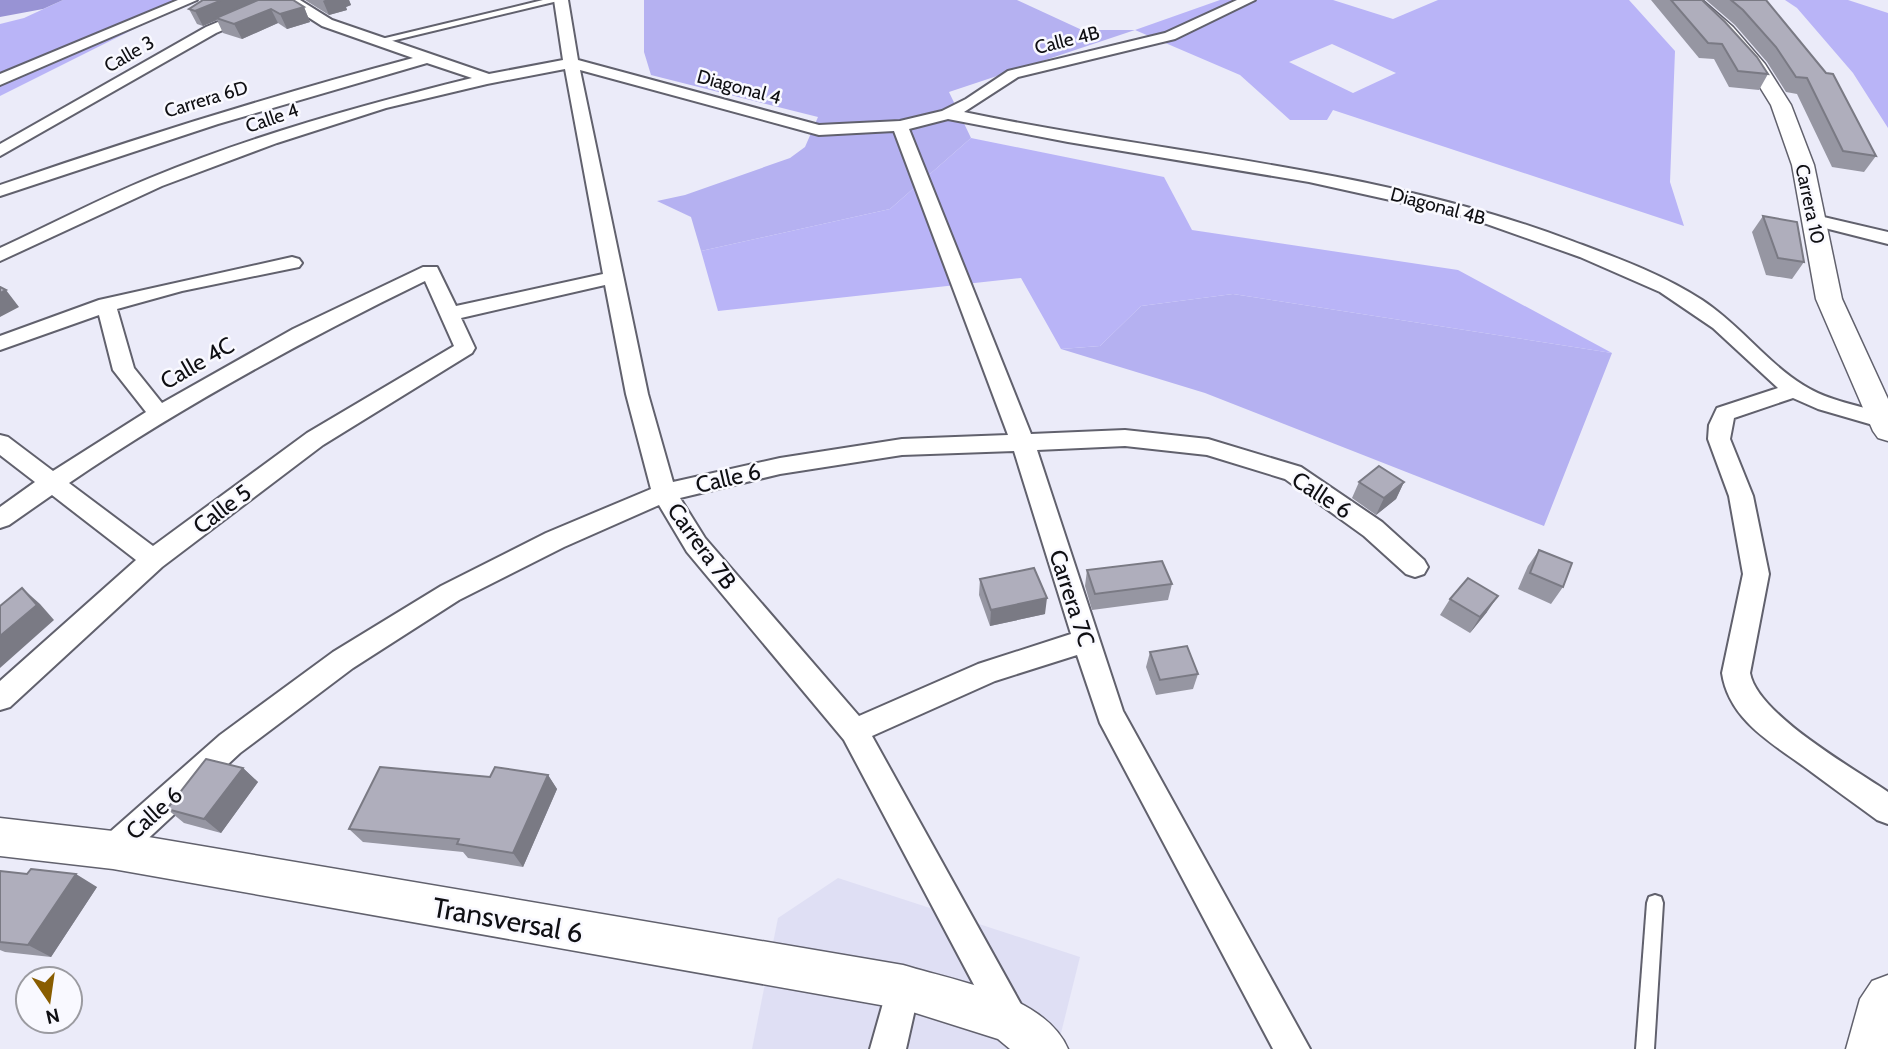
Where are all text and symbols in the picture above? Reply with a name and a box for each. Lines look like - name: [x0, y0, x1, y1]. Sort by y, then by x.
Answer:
- street label: Calle 4B: [1032, 21, 1102, 59]
- street label: Calle 3: [100, 31, 158, 77]
- street label: Diagonal 4: [694, 65, 784, 109]
- street label: Carrera 6D: [161, 75, 251, 123]
- street label: Calle 4: [242, 98, 302, 138]
- street label: Carrera 10: [1790, 162, 1830, 246]
- street label: Diagonal 4B: [1388, 182, 1488, 230]
- street label: Calle 4C: [155, 331, 239, 395]
- street label: Calle 6: [693, 457, 763, 499]
- street label: Calle 6: [1287, 465, 1357, 525]
- street label: Calle 5: [187, 478, 257, 540]
- street label: Carrera 7B: [661, 497, 743, 595]
- street label: Carrera 7C: [1043, 546, 1101, 650]
- street label: Calle 6: [120, 781, 188, 845]
- street label: Transversal 6: [430, 890, 586, 950]
- north arrow: [14, 965, 84, 1035]
- text: N: [44, 1003, 62, 1029]

